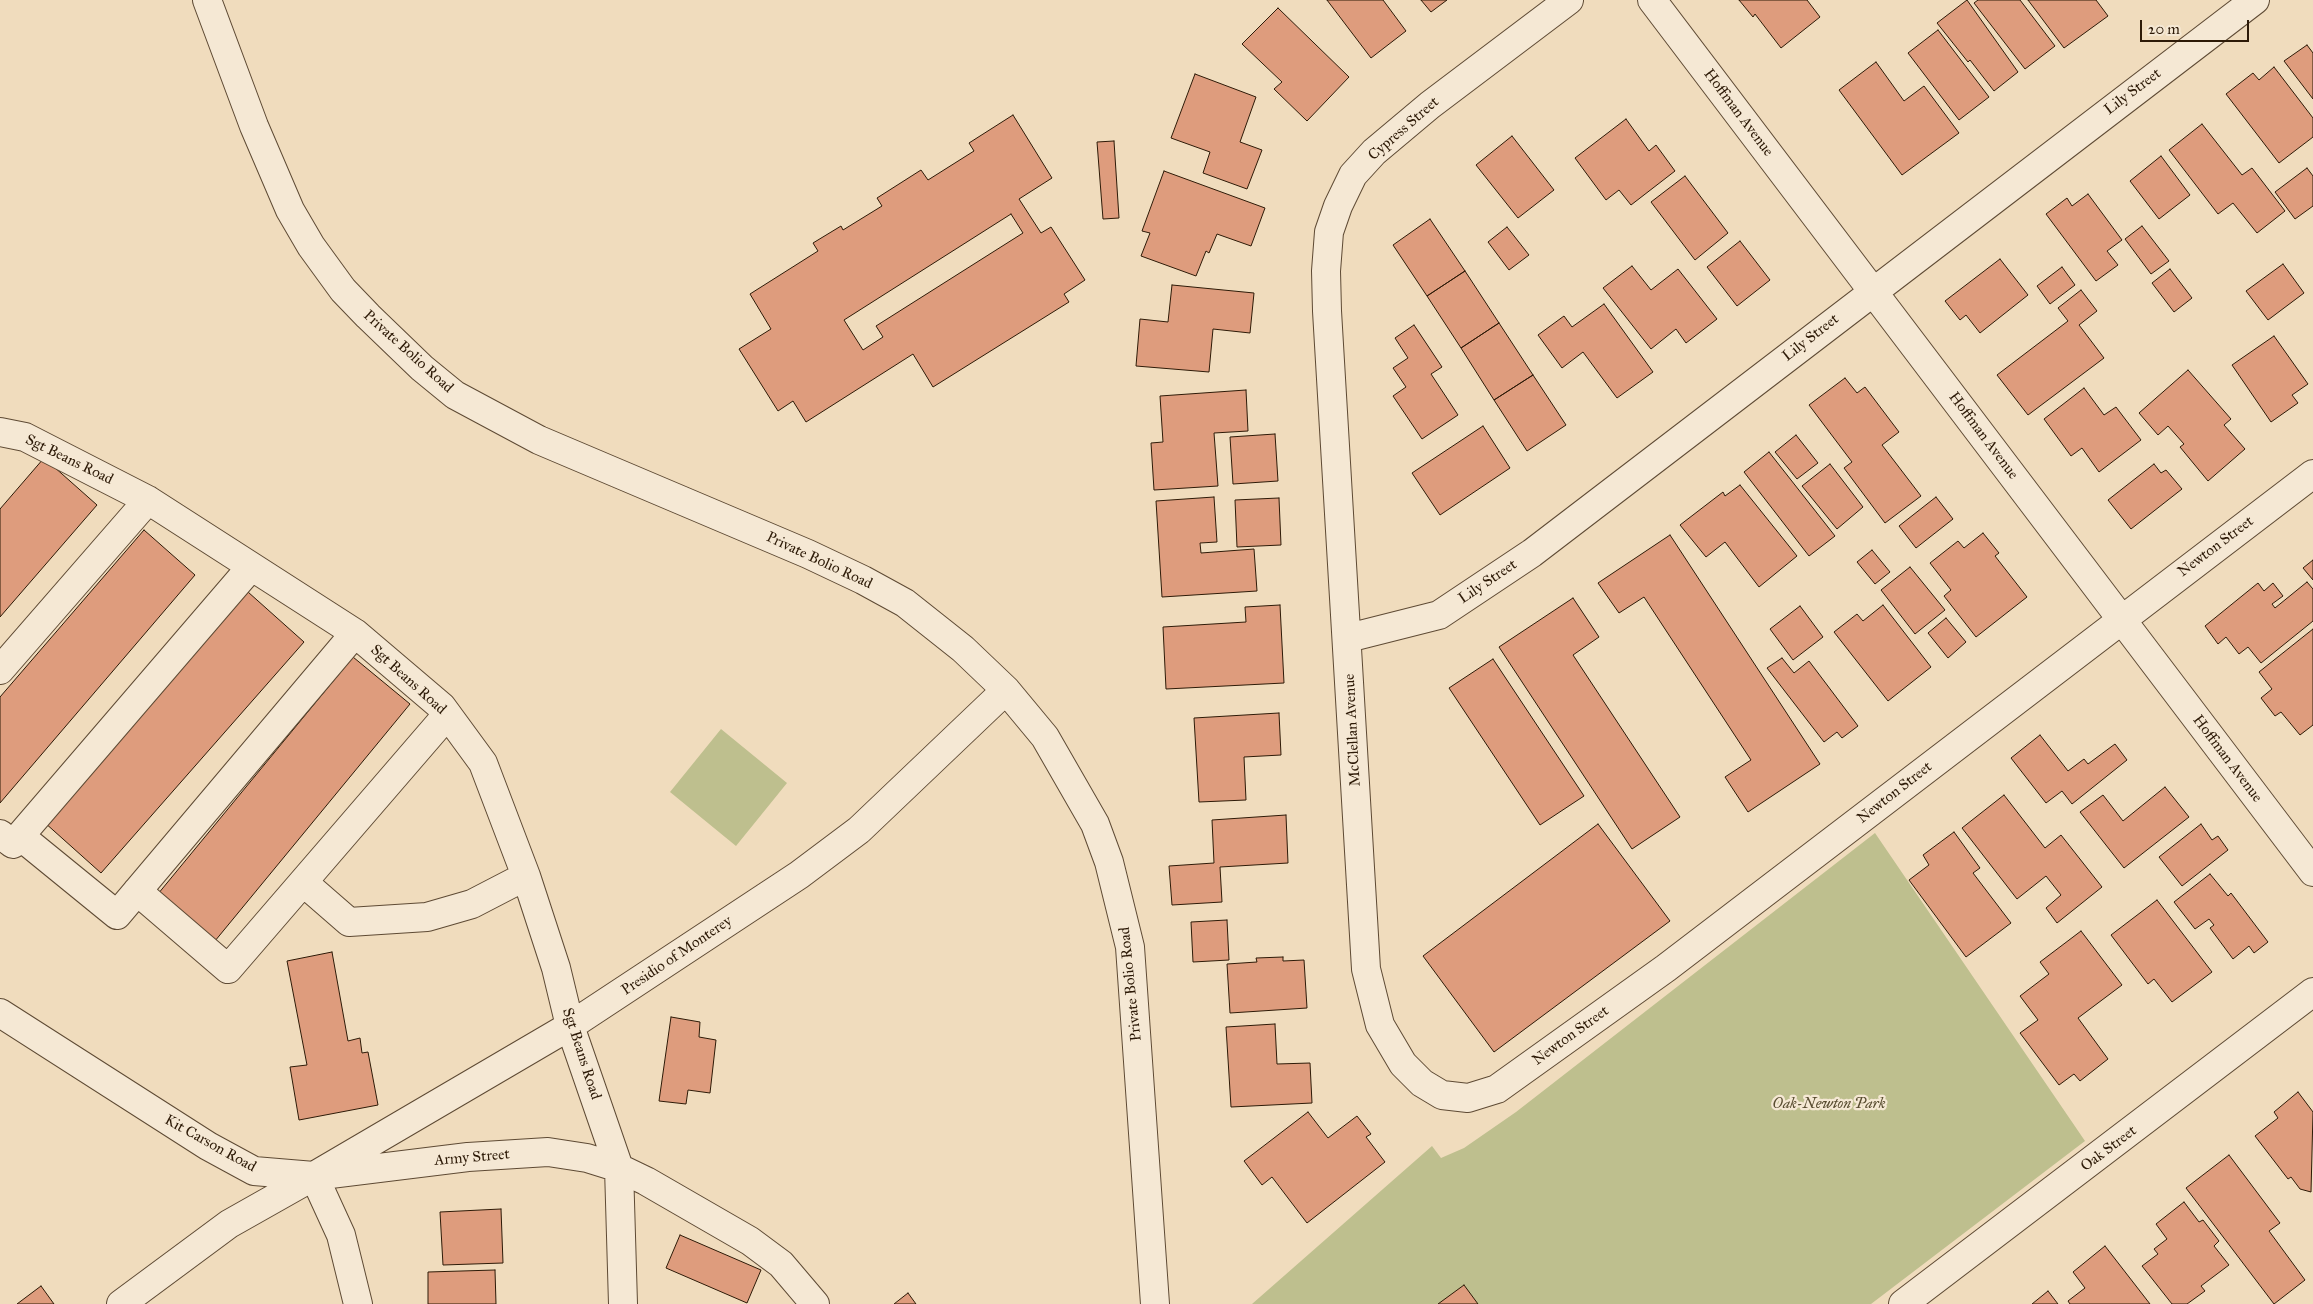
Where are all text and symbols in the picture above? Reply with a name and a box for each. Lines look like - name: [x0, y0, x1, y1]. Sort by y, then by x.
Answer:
- scale bar: [2143, 10, 2252, 42]
- text: 20 m: [2148, 20, 2180, 38]
- street label: Lily Street: [2101, 65, 2165, 119]
- street label: Hoffman Avenue: [1699, 66, 1777, 160]
- street label: Cypress Street: [1365, 93, 1443, 165]
- street label: Private Bolio Road: [359, 307, 457, 397]
- street label: Lily Street: [1779, 310, 1843, 366]
- street label: Hoffman Avenue: [1944, 389, 2022, 483]
- street label: Sgt Beans Road: [22, 431, 116, 489]
- street label: Newton Street: [2175, 513, 2257, 581]
- street label: Private Bolio Road: [763, 529, 875, 593]
- street label: Lily Street: [1455, 556, 1521, 608]
- street label: Sgt Beans Road: [367, 641, 449, 719]
- street label: McClellan Avenue: [1341, 673, 1365, 787]
- street label: Hoffman Avenue: [2188, 712, 2266, 806]
- street label: Newton Street: [1854, 758, 1936, 828]
- street label: Presidio of Monterey: [618, 912, 736, 1000]
- street label: Private Bolio Road: [1116, 926, 1146, 1042]
- street label: Newton Street: [1529, 1002, 1613, 1070]
- street label: Sgt Beans Road: [558, 1006, 604, 1102]
- park label: Oak-Newton Park: [1773, 1095, 1885, 1113]
- street label: Kit Carson Road: [161, 1111, 259, 1177]
- street label: Oak Street: [2078, 1122, 2140, 1176]
- street label: Army Street: [434, 1146, 510, 1170]

